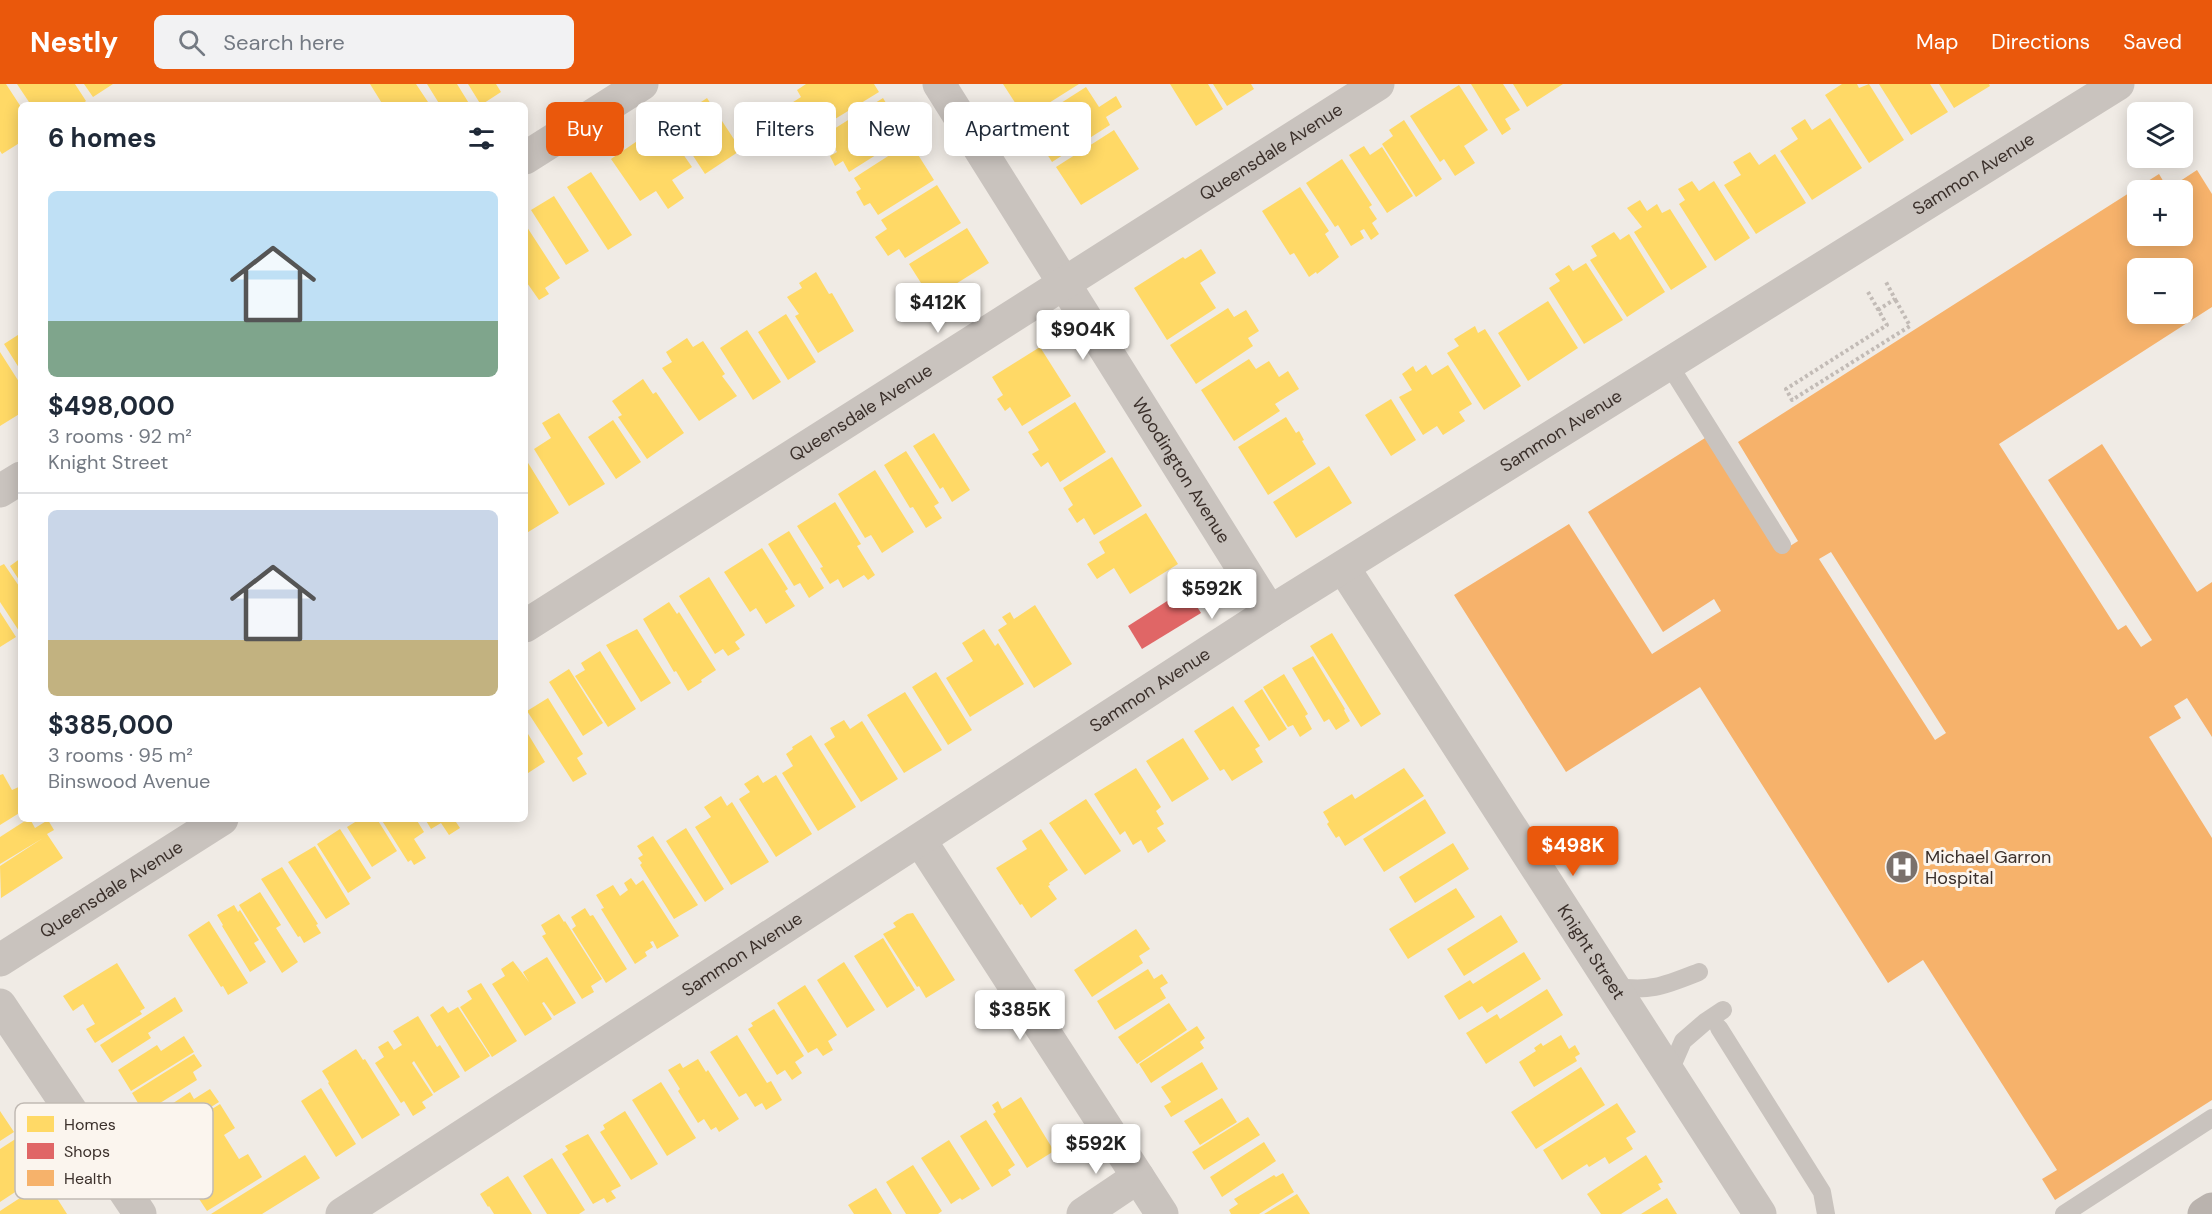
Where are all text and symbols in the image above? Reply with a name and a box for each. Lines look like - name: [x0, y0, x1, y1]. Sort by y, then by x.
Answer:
- search box: [154, 15, 574, 69]
- text: Nestly: [30, 24, 118, 61]
- icon: search: [175, 26, 208, 59]
- text: Search here: [223, 28, 345, 57]
- text: Map: [1916, 28, 1958, 56]
- text: Directions: [1991, 28, 2090, 56]
- text: Saved: [2123, 28, 2182, 56]
- street label: Queensdale Avenue: [1195, 97, 1347, 206]
- chip: Buy: [546, 102, 624, 156]
- chip: Rent: [636, 102, 722, 156]
- chip: Filters: [734, 102, 836, 156]
- chip: New: [848, 102, 932, 156]
- chip: Apartment: [944, 102, 1091, 156]
- map controls: [2127, 102, 2193, 324]
- button: layers: [2127, 102, 2193, 168]
- text: 6 homes: [48, 121, 156, 155]
- icon: filters: [465, 122, 498, 155]
- street label: Sammon Avenue: [1908, 127, 2039, 221]
- button: +: [2127, 180, 2193, 246]
- icon: home: [219, 230, 327, 338]
- button: −: [2127, 258, 2193, 324]
- pin: $412K: [896, 283, 980, 334]
- text: $412K: [910, 289, 966, 315]
- pin: $904K: [1041, 310, 1125, 361]
- text: $904K: [1051, 316, 1115, 342]
- street label: Queensdale Avenue: [785, 358, 937, 467]
- street label: Sammon Avenue: [1496, 384, 1627, 478]
- text: $498,000: [48, 389, 175, 423]
- street label: Woodington Avenue: [1126, 393, 1236, 548]
- text: 3 rooms · 92 m²: [48, 423, 192, 449]
- text: Knight Street: [48, 449, 168, 475]
- icon: home: [219, 549, 327, 657]
- pin: $592K: [1170, 569, 1254, 620]
- text: $592K: [1181, 575, 1243, 601]
- street label: Sammon Avenue: [1085, 642, 1215, 738]
- text: $385,000: [48, 708, 173, 742]
- text: 3 rooms · 95 m²: [48, 742, 193, 768]
- text: Binswood Avenue: [48, 768, 210, 794]
- pin: $498K: [1531, 826, 1615, 877]
- text: $498K: [1541, 832, 1605, 858]
- street label: Queensdale Avenue: [35, 835, 188, 944]
- place label: Michael Garron Hospital: [1925, 845, 2051, 890]
- hospital icon: Michael Garron Hospital: [1884, 849, 1920, 885]
- street label: Knight Street: [1552, 900, 1631, 1004]
- street label: Sammon Avenue: [677, 906, 807, 1002]
- pin: $385K: [978, 990, 1062, 1041]
- text: $385K: [989, 996, 1051, 1022]
- legend: [15, 1103, 213, 1199]
- text: Homes: [64, 1114, 116, 1135]
- pin: $592K: [1054, 1124, 1138, 1175]
- text: $592K: [1065, 1130, 1127, 1156]
- text: Shops: [64, 1141, 110, 1162]
- text: Health: [64, 1168, 112, 1189]

